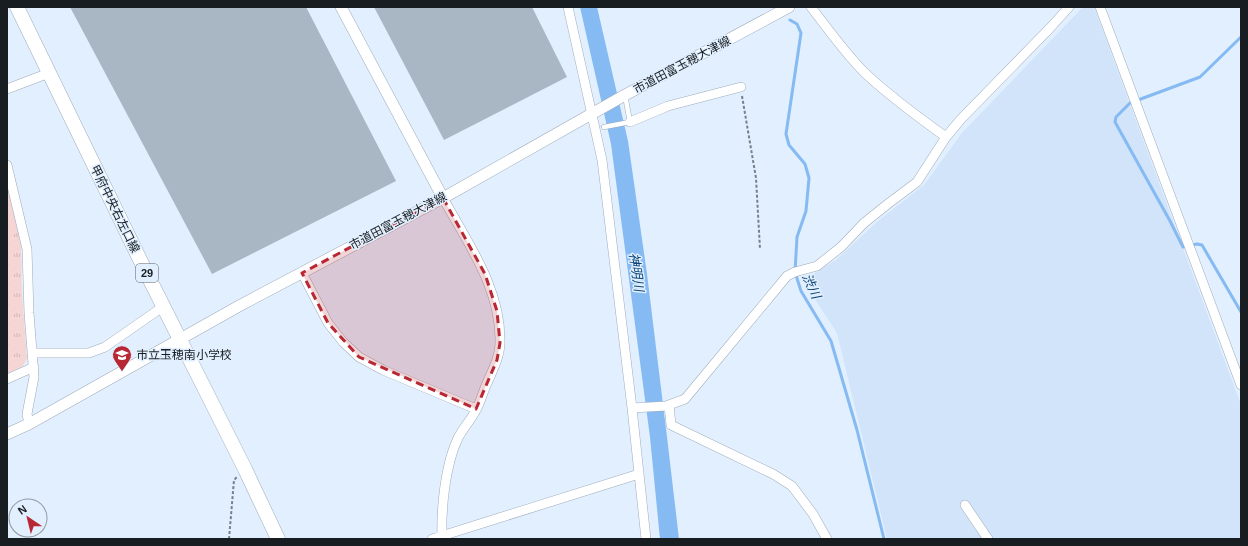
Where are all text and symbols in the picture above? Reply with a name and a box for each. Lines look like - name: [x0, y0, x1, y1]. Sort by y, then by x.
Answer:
- street label: 市道田富玉穂大津線: [631, 33, 733, 97]
- street label: 甲府中央右左口線: [88, 163, 142, 255]
- street label: 市道田富玉穂大津線: [347, 189, 449, 253]
- water label: 神明川: [626, 252, 647, 294]
- road number: 29: [136, 264, 158, 282]
- water label: 渋川: [799, 271, 825, 303]
- school or university icon: 市立玉穂南小学校: [111, 344, 133, 372]
- place label: 市立玉穂南小学校: [136, 348, 232, 362]
- north arrow: [8, 498, 48, 538]
- text: N: [16, 503, 29, 517]

